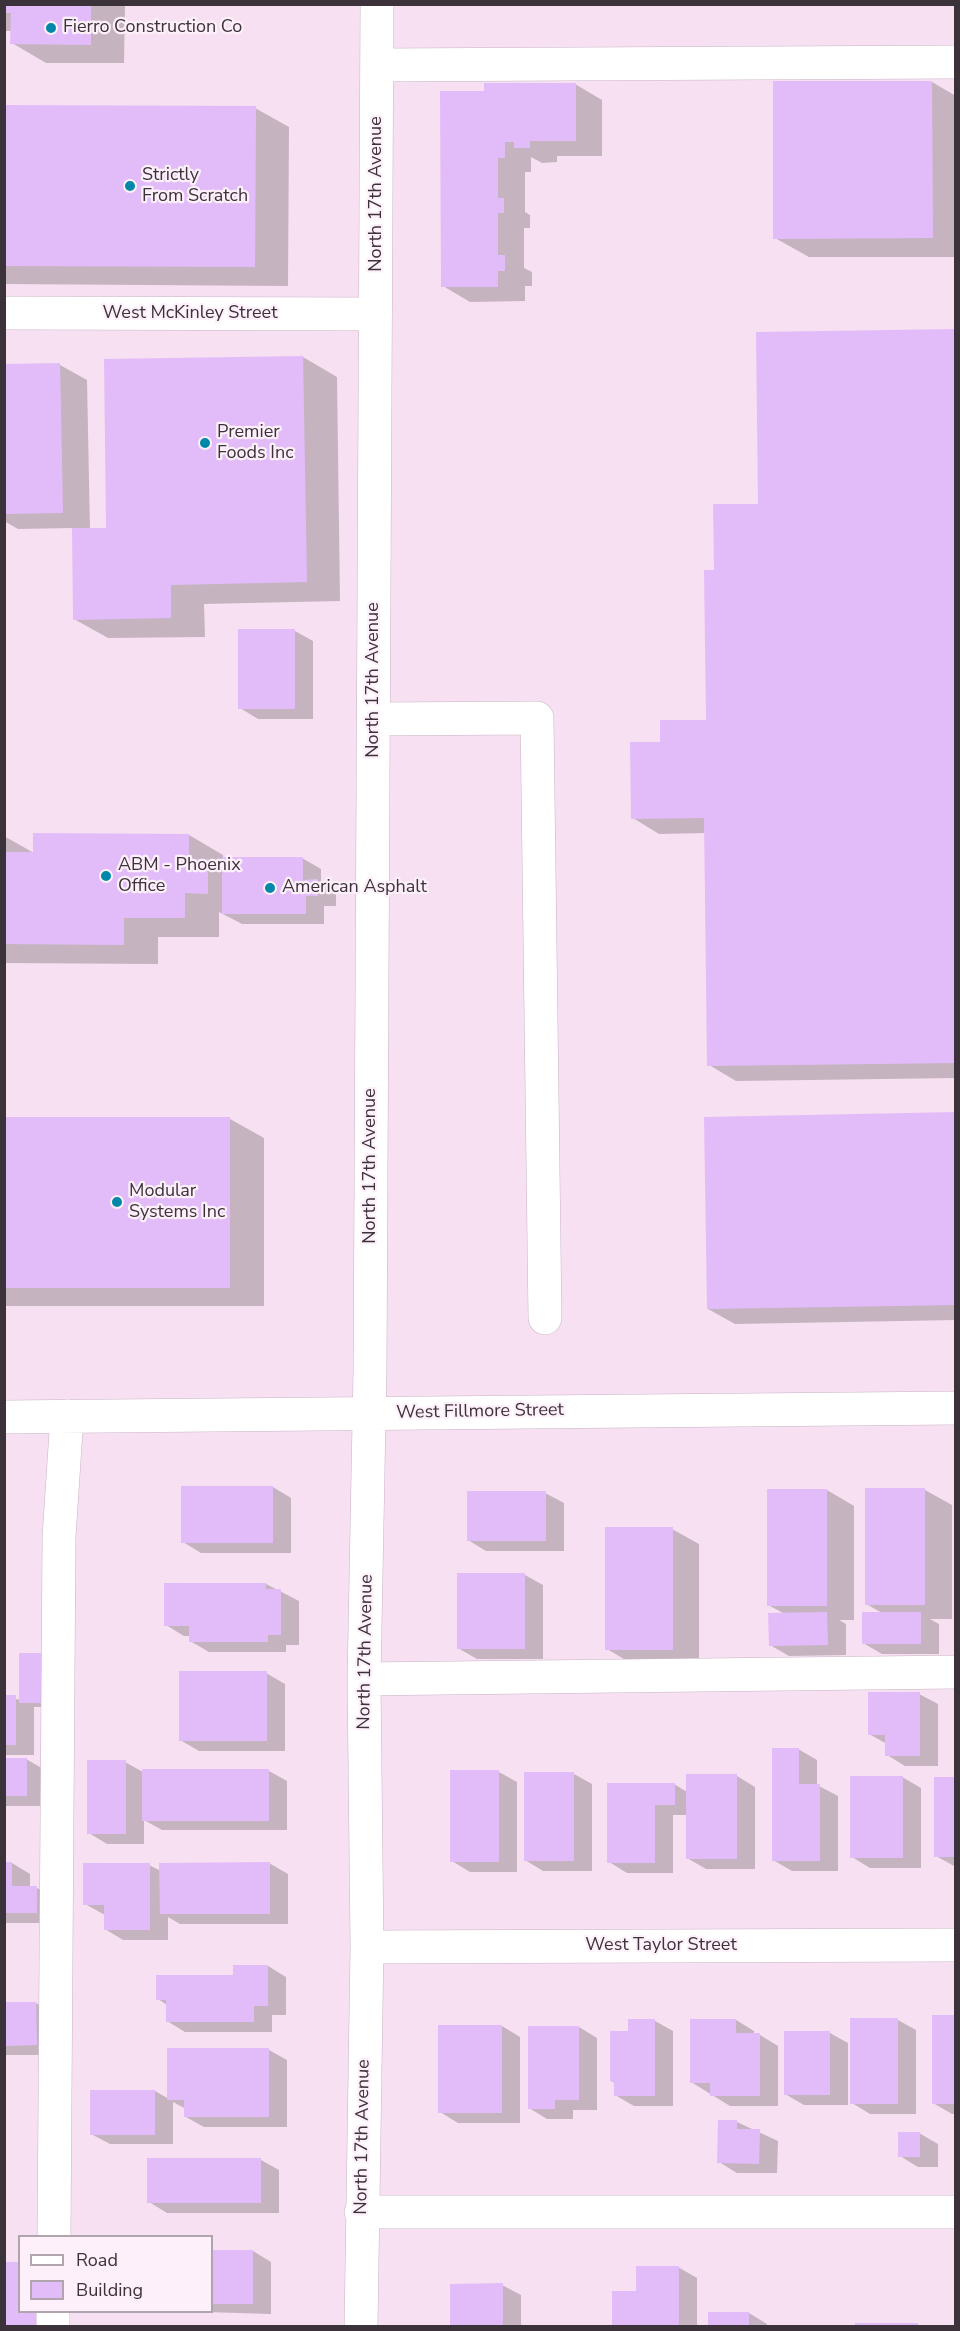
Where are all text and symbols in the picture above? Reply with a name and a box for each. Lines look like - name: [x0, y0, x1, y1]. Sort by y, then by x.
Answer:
- place label: Fierro Construction Co: [63, 17, 242, 39]
- marker: Fierro Construction Co: [44, 21, 58, 35]
- street label: North 17th Avenue: [366, 116, 388, 272]
- place label: Strictly From Scratch: [142, 165, 248, 207]
- marker: Strictly From Scratch: [123, 179, 137, 193]
- street label: West McKinley Street: [103, 303, 277, 325]
- place label: Premier Foods Inc: [217, 422, 293, 464]
- marker: Premier Foods Inc: [198, 436, 212, 450]
- street label: North 17th Avenue: [363, 602, 385, 758]
- place label: ABM - Phoenix Office: [118, 855, 241, 898]
- marker: ABM - Phoenix Office: [99, 869, 113, 883]
- place label: American Asphalt: [282, 877, 427, 899]
- marker: American Asphalt: [263, 881, 277, 895]
- street label: North 17th Avenue: [360, 1088, 382, 1244]
- place label: Modular Systems Inc: [129, 1181, 225, 1224]
- marker: Modular Systems Inc: [110, 1195, 124, 1209]
- street label: West Fillmore Street: [396, 1400, 564, 1424]
- street label: North 17th Avenue: [354, 1574, 378, 1730]
- street label: West Taylor Street: [585, 1935, 737, 1957]
- street label: North 17th Avenue: [351, 2059, 375, 2215]
- legend: [18, 2235, 213, 2313]
- text: Road: [76, 2248, 118, 2272]
- text: Building: [76, 2278, 143, 2302]

